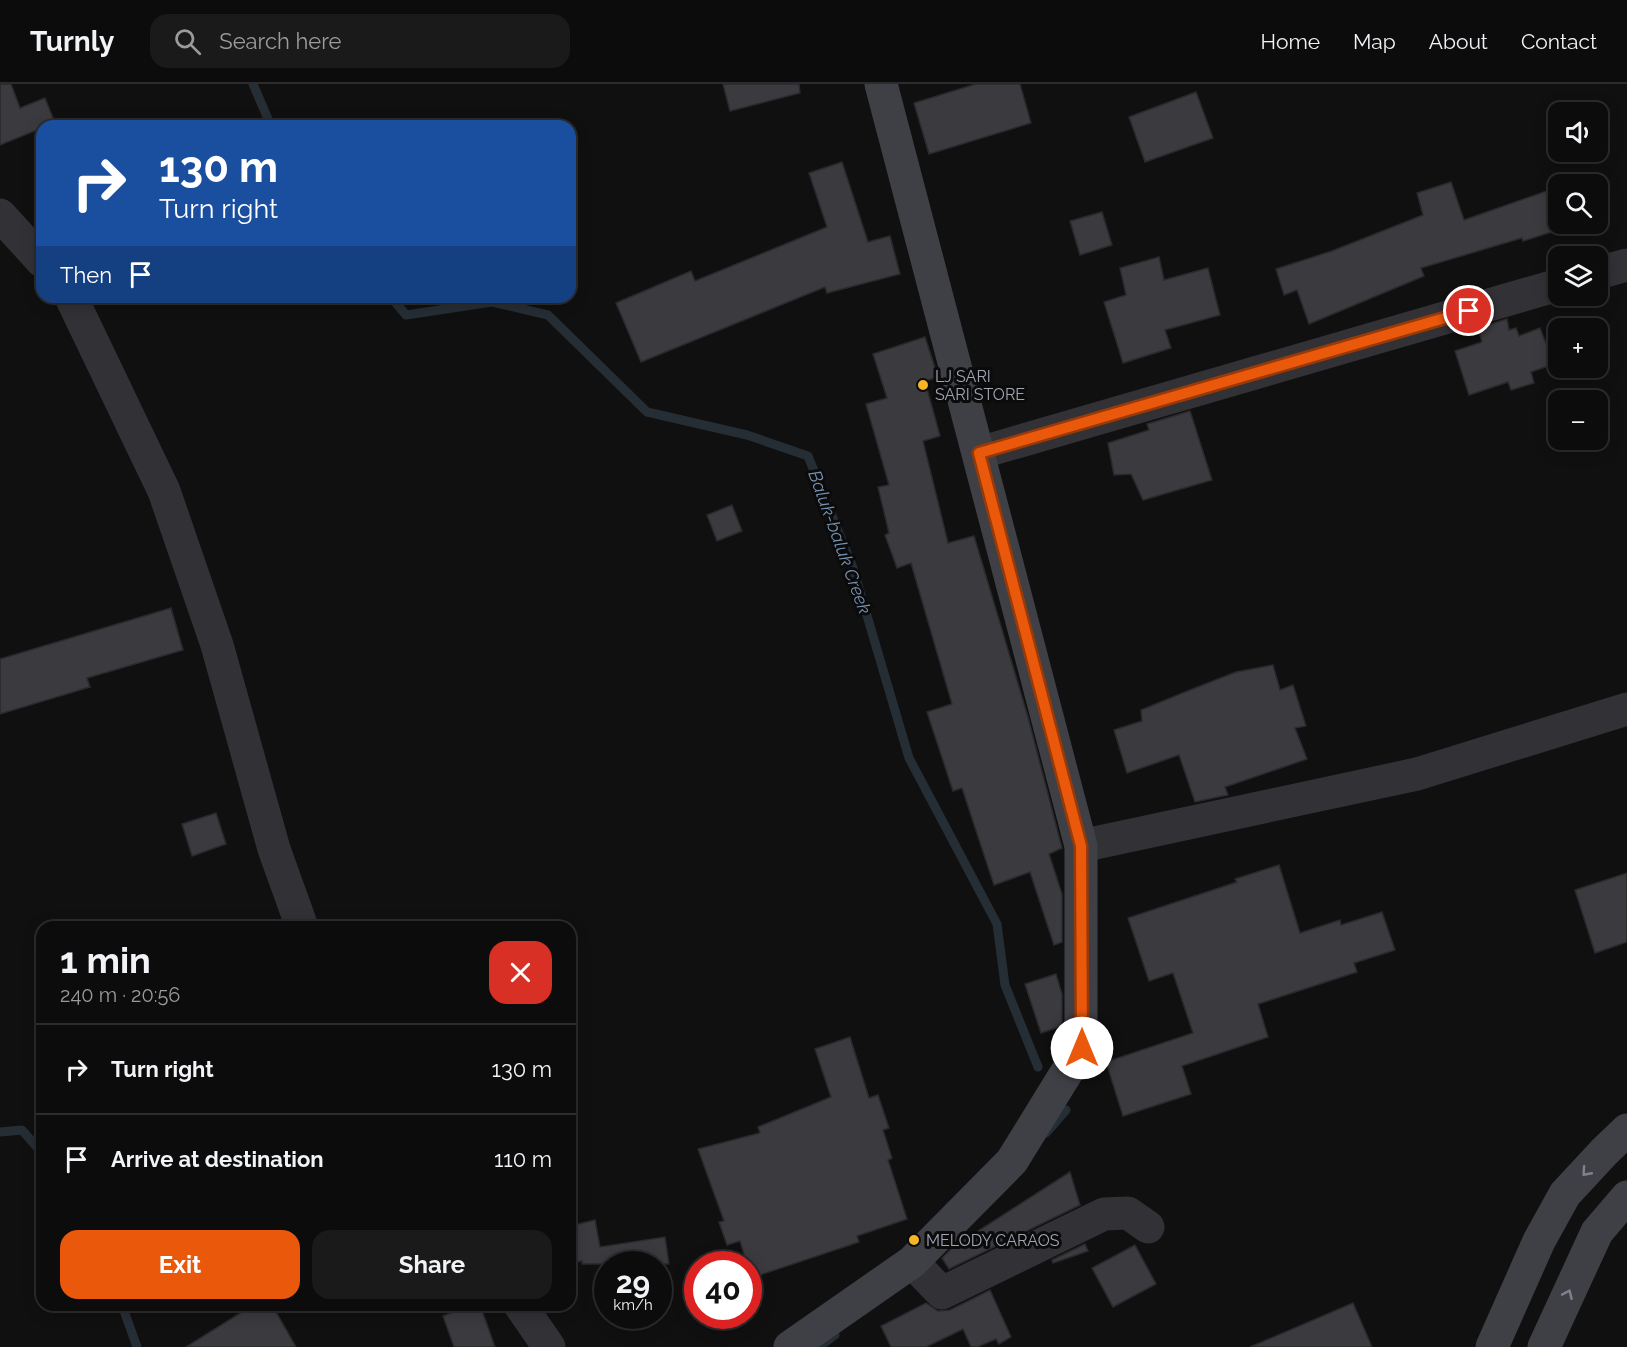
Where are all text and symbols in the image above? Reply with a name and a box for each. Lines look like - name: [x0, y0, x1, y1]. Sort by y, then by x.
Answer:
- search box: [150, 14, 570, 68]
- text: Turnly: [30, 25, 114, 58]
- icon: search: [171, 25, 204, 58]
- text: Search here: [219, 28, 341, 54]
- text: Home: [1261, 29, 1320, 54]
- text: Map: [1353, 29, 1396, 54]
- text: About: [1429, 29, 1488, 54]
- text: Contact: [1521, 29, 1597, 54]
- map controls: [1548, 102, 1608, 450]
- button: sound: [1548, 102, 1608, 162]
- text: 130 m: [159, 143, 278, 192]
- icon: right: [60, 144, 138, 222]
- button: search: [1548, 174, 1608, 234]
- text: Turn right: [159, 193, 278, 224]
- button: layers: [1548, 246, 1608, 306]
- icon: arrive: [124, 258, 157, 291]
- text: Then: [60, 262, 112, 288]
- pin: [1443, 285, 1494, 336]
- icon: arrive: [1452, 294, 1485, 327]
- button: +: [1548, 318, 1608, 378]
- place label: LJ SARI SARI STORE: [935, 367, 1025, 404]
- marker: LJ SARI SARI STORE: [916, 378, 930, 392]
- button: −: [1548, 390, 1608, 450]
- water label: Baluk-baluk Creek: [804, 467, 876, 617]
- text: 1 min: [60, 939, 151, 981]
- button: close: [489, 941, 552, 1004]
- text: 240 m · 20:56: [60, 983, 180, 1007]
- position arrow: [1050, 1016, 1114, 1080]
- icon: right: [60, 1053, 93, 1086]
- text: Turn right: [111, 1056, 214, 1082]
- text: 130 m: [492, 1056, 552, 1082]
- icon: arrive: [60, 1143, 93, 1176]
- text: Arrive at destination: [111, 1146, 324, 1172]
- text: 110 m: [494, 1146, 552, 1172]
- one-way arrow: [1582, 1165, 1593, 1175]
- button: Exit: [60, 1230, 300, 1299]
- button: Share: [312, 1230, 552, 1299]
- place label: MELODY CARAOS: [926, 1231, 1060, 1250]
- marker: MELODY CARAOS: [907, 1233, 921, 1247]
- speed limit sign: 40: [684, 1251, 762, 1329]
- text: 29: [616, 1265, 650, 1300]
- one-way arrow: [1561, 1289, 1573, 1300]
- text: km/h: [613, 1296, 653, 1314]

